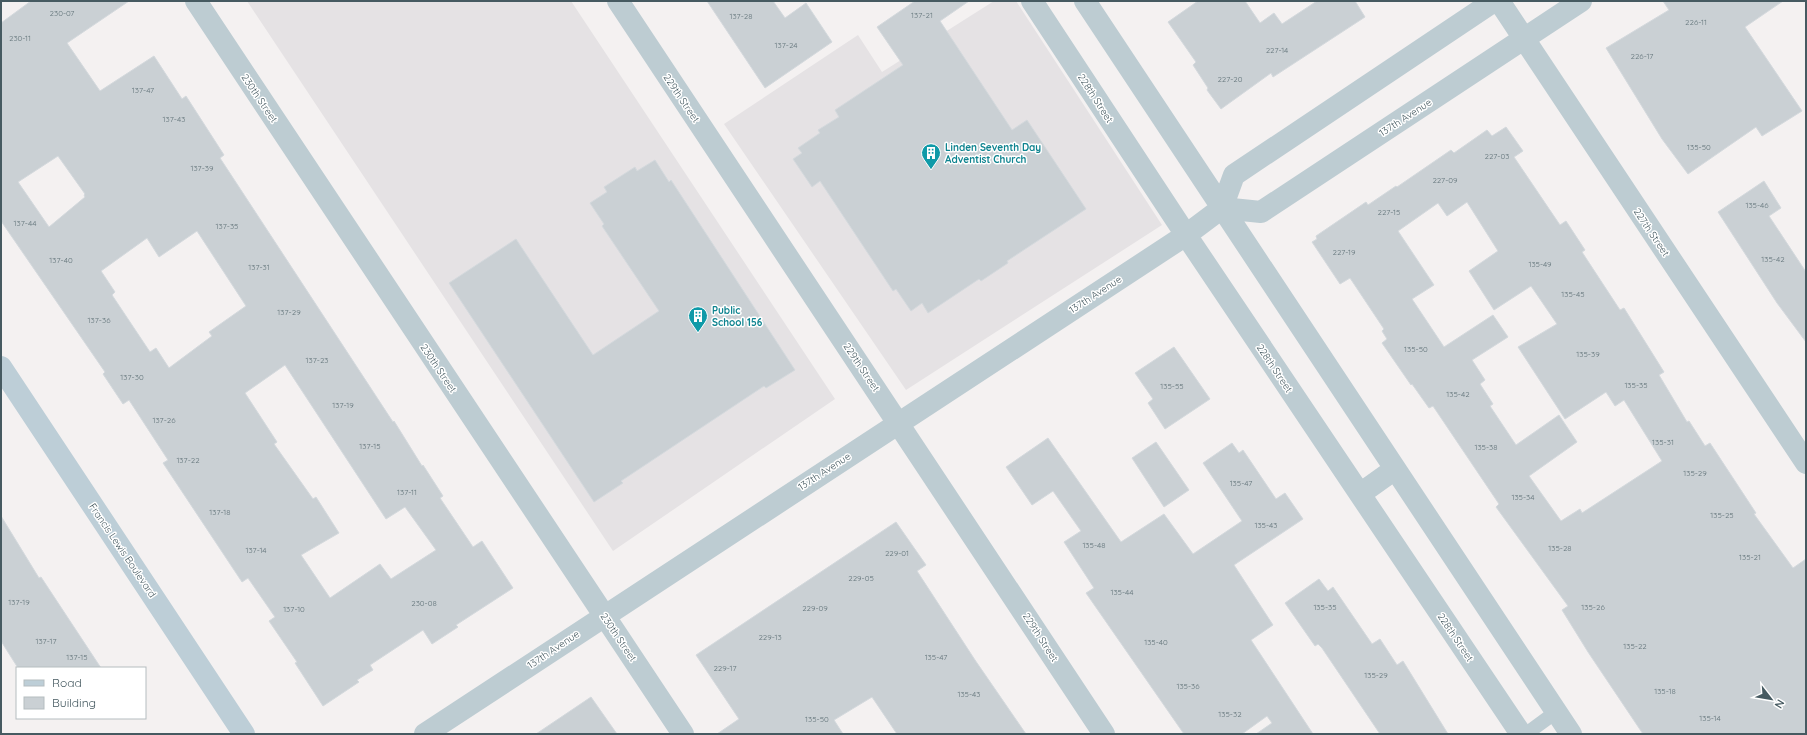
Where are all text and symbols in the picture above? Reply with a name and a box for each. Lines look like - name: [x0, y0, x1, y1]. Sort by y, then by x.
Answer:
- house number: 230-07: [50, 8, 74, 18]
- house number: 137-21: [911, 10, 933, 20]
- house number: 137-28: [729, 11, 753, 21]
- house number: 226-11: [1685, 17, 1707, 27]
- house number: 230-11: [9, 33, 31, 43]
- house number: 137-24: [775, 40, 797, 50]
- house number: 227-14: [1266, 45, 1288, 55]
- house number: 226-17: [1631, 51, 1653, 61]
- street label: 230th Street: [239, 71, 281, 126]
- street label: 228th Street: [1075, 71, 1117, 126]
- street label: 229th Street: [661, 72, 703, 126]
- house number: 227-20: [1217, 74, 1243, 84]
- house number: 137-47: [132, 85, 154, 95]
- street label: 137th Avenue: [1377, 95, 1434, 139]
- house number: 137-43: [163, 114, 185, 124]
- place label: Linden Seventh Day Adventist Church: [945, 141, 1041, 166]
- building icon: Linden Seventh Day Adventist Church: [920, 142, 942, 170]
- house number: 135-50: [1687, 142, 1711, 152]
- house number: 227-03: [1485, 151, 1509, 161]
- house number: 137-39: [190, 163, 214, 173]
- house number: 227-09: [1432, 175, 1458, 185]
- house number: 135-46: [1745, 200, 1769, 210]
- street label: 227th Street: [1631, 206, 1673, 259]
- house number: 227-15: [1378, 207, 1400, 217]
- house number: 137-44: [14, 218, 36, 228]
- house number: 137-35: [216, 221, 238, 231]
- house number: 227-19: [1333, 247, 1356, 257]
- house number: 135-42: [1761, 254, 1785, 264]
- house number: 137-40: [49, 255, 73, 265]
- house number: 135-49: [1528, 259, 1552, 269]
- house number: 137-31: [248, 262, 270, 272]
- street label: 137th Avenue: [1067, 272, 1124, 316]
- house number: 135-45: [1561, 289, 1585, 299]
- place label: Public School 156: [712, 304, 763, 329]
- building icon: Public School 156: [687, 305, 709, 333]
- house number: 137-29: [277, 307, 301, 317]
- house number: 137-36: [88, 315, 111, 325]
- street label: 230th Street: [418, 341, 460, 396]
- street label: 229th Street: [841, 341, 883, 395]
- street label: 228th Street: [1254, 342, 1296, 395]
- house number: 135-50: [1404, 344, 1428, 354]
- house number: 135-39: [1576, 349, 1600, 359]
- house number: 137-23: [306, 355, 329, 365]
- house number: 137-30: [120, 372, 144, 382]
- house number: 135-35: [1624, 380, 1648, 390]
- house number: 135-55: [1160, 381, 1184, 391]
- house number: 135-42: [1446, 389, 1470, 399]
- house number: 137-19: [332, 400, 354, 410]
- house number: 137-26: [152, 415, 176, 425]
- house number: 135-31: [1652, 437, 1674, 447]
- house number: 137-15: [359, 441, 381, 451]
- house number: 135-38: [1474, 442, 1498, 452]
- street label: 137th Avenue: [796, 449, 853, 493]
- house number: 137-22: [176, 455, 200, 465]
- house number: 135-29: [1683, 468, 1707, 478]
- house number: 135-47: [1230, 478, 1252, 488]
- house number: 137-11: [397, 487, 417, 497]
- house number: 135-34: [1511, 492, 1535, 502]
- street label: Francis Lewis Boulevard: [86, 501, 159, 600]
- house number: 137-18: [209, 507, 231, 517]
- house number: 135-25: [1710, 510, 1734, 520]
- house number: 135-43: [1254, 520, 1278, 530]
- house number: 135-48: [1082, 540, 1106, 550]
- house number: 135-28: [1548, 543, 1572, 553]
- house number: 137-14: [245, 545, 267, 555]
- house number: 229-01: [885, 548, 909, 558]
- house number: 135-21: [1739, 552, 1761, 562]
- house number: 229-05: [848, 573, 874, 583]
- house number: 135-44: [1110, 587, 1134, 597]
- house number: 137-19: [8, 597, 30, 607]
- house number: 230-08: [411, 598, 437, 608]
- house number: 135-35: [1313, 602, 1337, 612]
- house number: 135-26: [1581, 602, 1605, 612]
- house number: 229-09: [802, 603, 828, 613]
- house number: 137-10: [283, 604, 305, 614]
- street label: 230th Street: [598, 610, 640, 665]
- street label: 229th Street: [1020, 610, 1062, 665]
- street label: 228th Street: [1435, 611, 1477, 664]
- street label: 137th Avenue: [525, 627, 582, 672]
- house number: 229-13: [758, 632, 782, 642]
- house number: 137-17: [35, 636, 57, 646]
- house number: 135-40: [1144, 637, 1168, 647]
- house number: 135-22: [1623, 641, 1647, 651]
- house number: 137-15: [66, 652, 88, 662]
- house number: 135-47: [925, 652, 947, 662]
- house number: 229-17: [713, 663, 737, 673]
- legend: [16, 667, 146, 719]
- house number: 135-29: [1364, 670, 1388, 680]
- text: Road: [52, 675, 82, 690]
- north arrow: [1751, 679, 1791, 719]
- house number: 135-36: [1176, 681, 1200, 691]
- house number: 135-18: [1654, 686, 1676, 696]
- house number: 135-43: [957, 689, 981, 699]
- text: Building: [52, 695, 96, 710]
- text: N: [1771, 697, 1788, 711]
- house number: 135-32: [1218, 709, 1242, 719]
- house number: 135-14: [1699, 713, 1721, 723]
- house number: 135-50: [805, 714, 829, 724]

